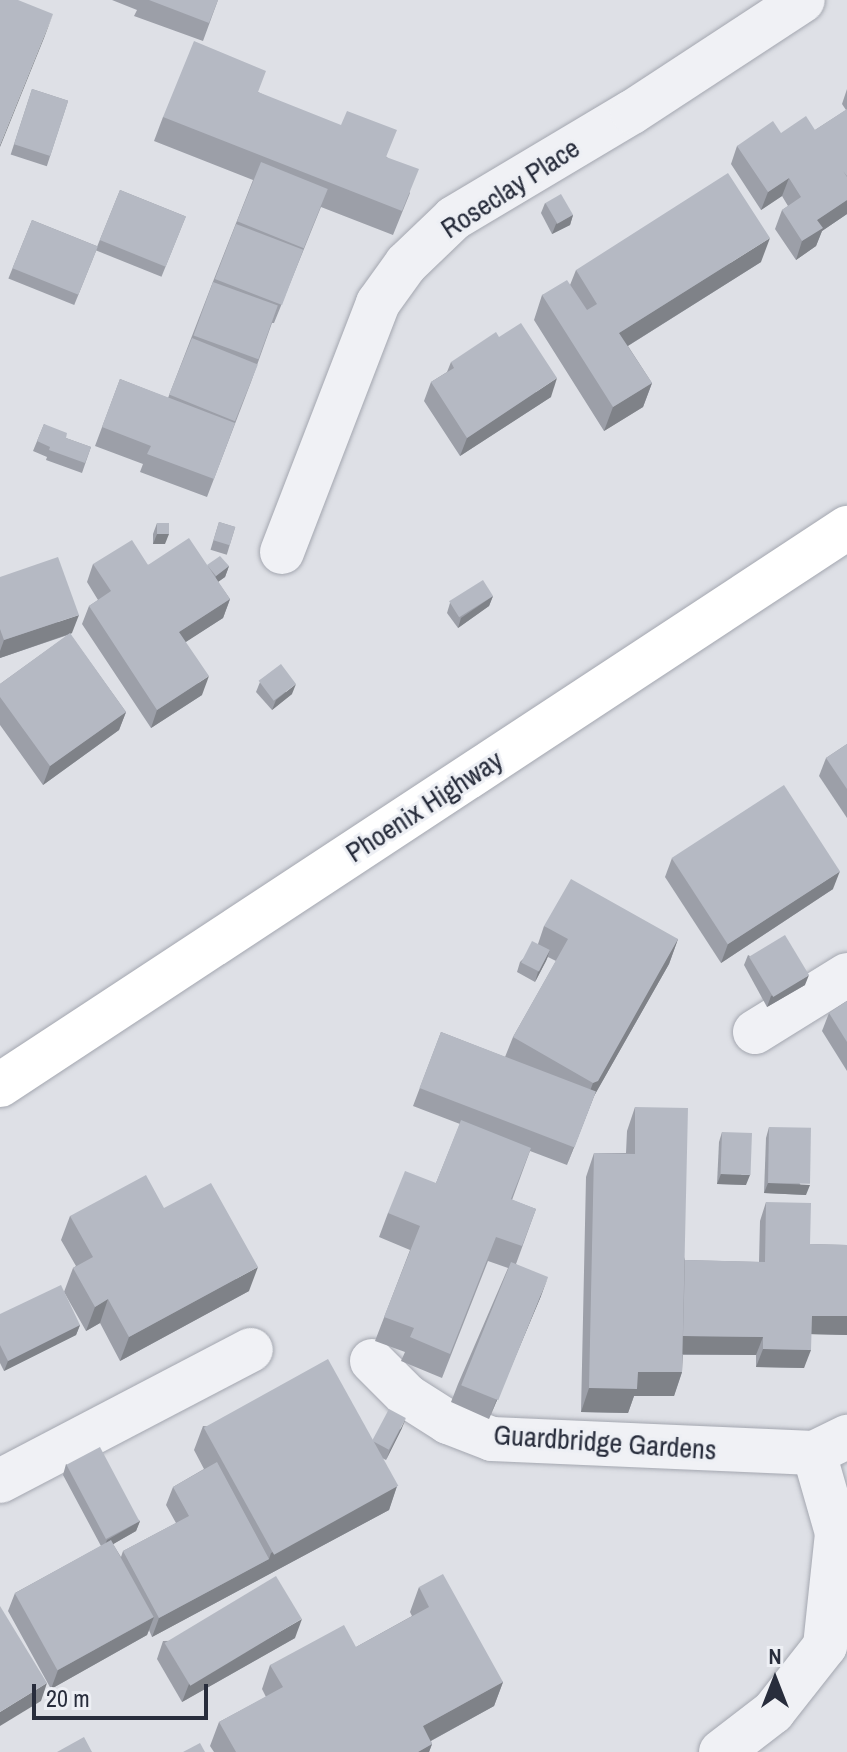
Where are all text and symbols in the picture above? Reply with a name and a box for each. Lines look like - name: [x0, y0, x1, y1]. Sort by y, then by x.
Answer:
- street label: Roseclay Place: [434, 131, 586, 245]
- street label: Phoenix Highway: [339, 743, 509, 869]
- street label: Guardbridge Gardens: [492, 1417, 718, 1467]
- north arrow: [735, 1640, 815, 1720]
- text: N: [768, 1641, 782, 1671]
- scale bar: [36, 1668, 212, 1718]
- text: 20 m: [46, 1682, 90, 1714]

